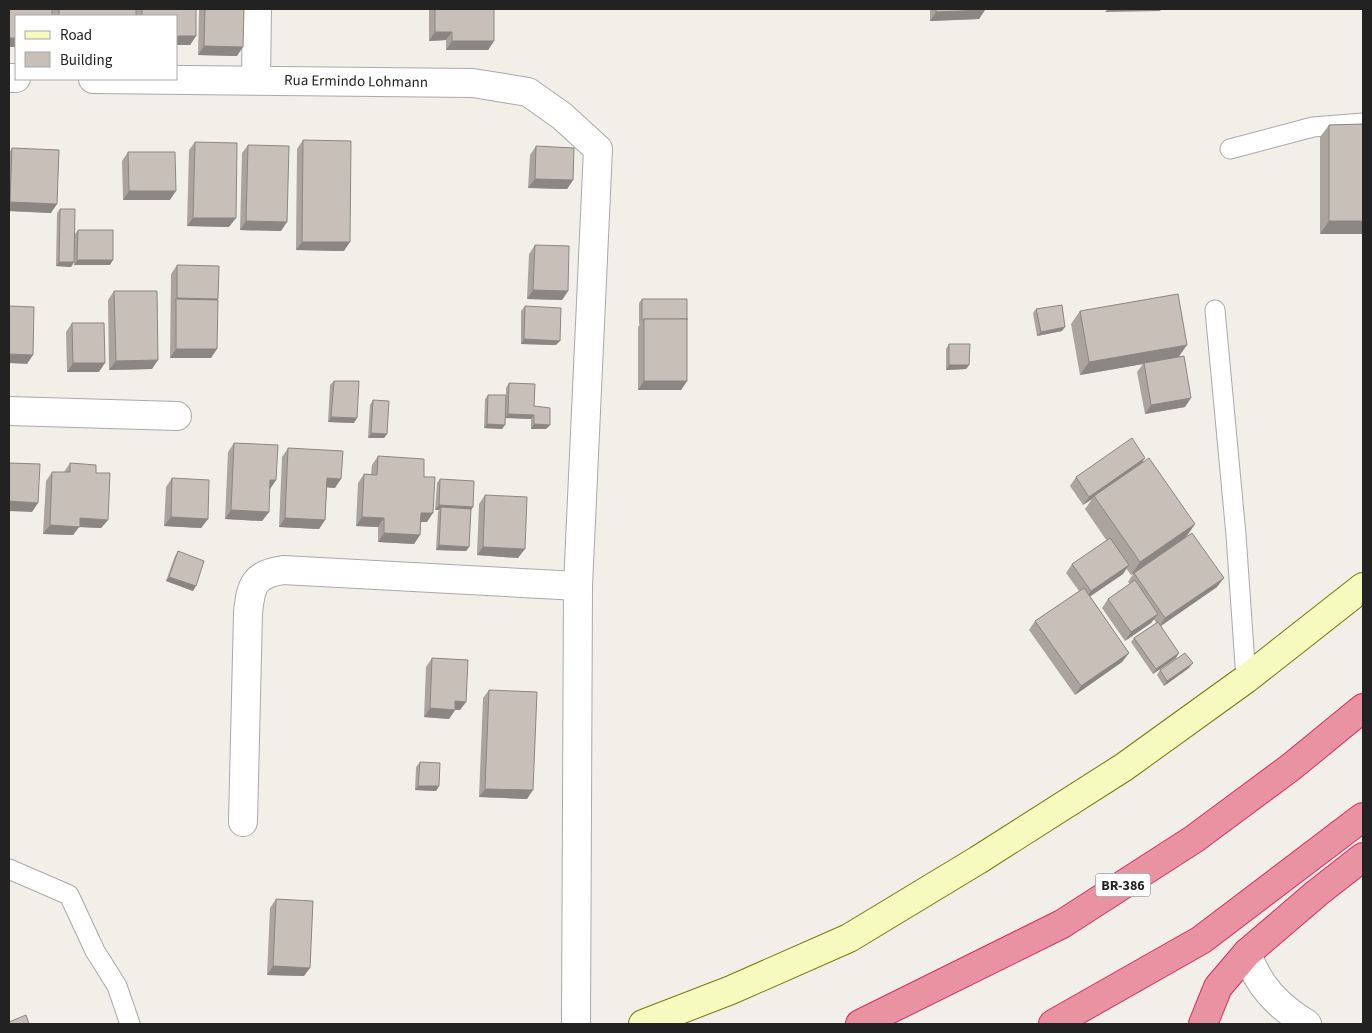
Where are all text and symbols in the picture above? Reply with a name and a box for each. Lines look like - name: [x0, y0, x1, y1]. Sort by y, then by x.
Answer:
- legend: [15, 15, 178, 80]
- text: Road: [60, 25, 92, 46]
- text: Building: [60, 50, 113, 71]
- street label: Rua Ermindo Lohmann: [284, 70, 428, 93]
- road number: BR-386: [1096, 874, 1150, 896]

